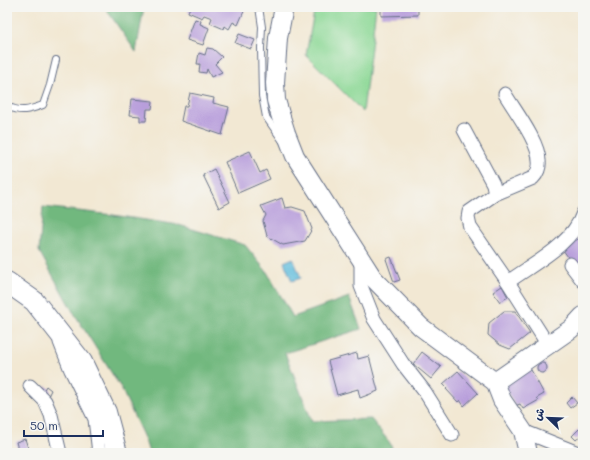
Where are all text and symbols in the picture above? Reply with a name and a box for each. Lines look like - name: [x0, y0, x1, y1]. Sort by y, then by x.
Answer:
- north arrow: [528, 398, 568, 438]
- text: ش: [529, 405, 548, 422]
- scale bar: [24, 412, 103, 438]
- text: 50 m: [30, 417, 58, 433]

